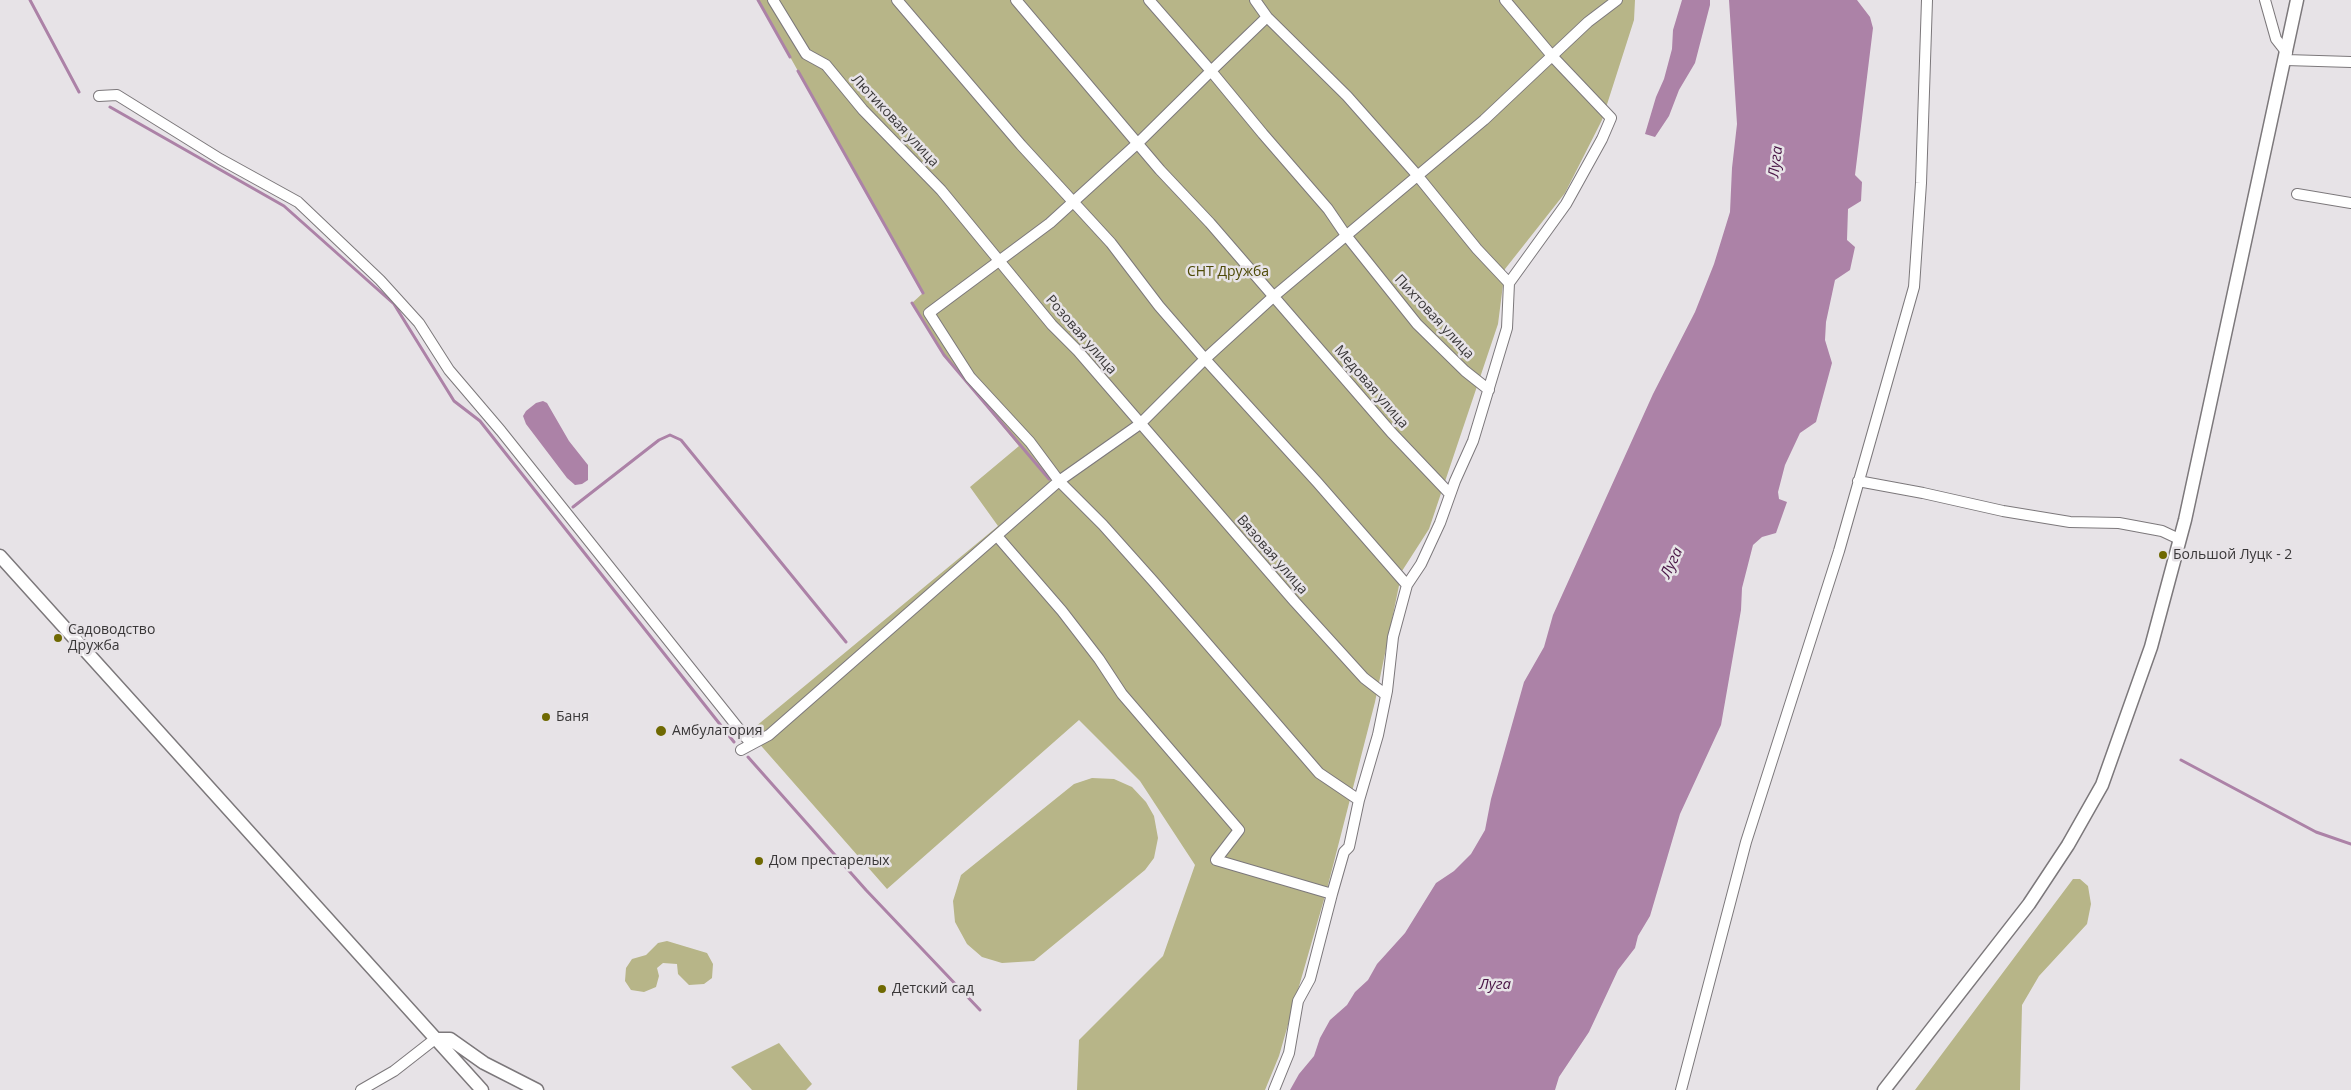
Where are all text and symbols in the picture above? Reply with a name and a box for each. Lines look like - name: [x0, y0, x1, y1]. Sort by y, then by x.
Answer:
- street label: Лютиковая улица: [848, 71, 942, 171]
- water label: Луга: [1765, 145, 1787, 179]
- park label: СНТ Дружба: [1187, 264, 1269, 280]
- street label: Пихтовая улица: [1391, 271, 1477, 363]
- street label: Розовая улица: [1042, 292, 1120, 378]
- street label: Медовая улица: [1330, 342, 1412, 432]
- street label: Вязовая улица: [1233, 512, 1311, 598]
- water label: Луга: [1657, 545, 1687, 581]
- place label: Большой Луцк - 2: [2173, 547, 2292, 563]
- marker: Большой Луцк - 2: [2157, 549, 2169, 561]
- place label: Садоводство Дружба: [68, 622, 155, 654]
- marker: Садоводство Дружба: [52, 632, 64, 644]
- place label: Баня: [556, 709, 589, 725]
- marker: Баня: [540, 711, 552, 723]
- place label: Амбулатория: [672, 723, 762, 739]
- marker: Амбулатория: [654, 724, 668, 738]
- place label: Дом престарелых: [769, 853, 890, 869]
- marker: Дом престарелых: [753, 855, 765, 867]
- water label: Луга: [1479, 976, 1511, 994]
- place label: Детский сад: [892, 981, 974, 997]
- marker: Детский сад: [876, 983, 888, 995]

